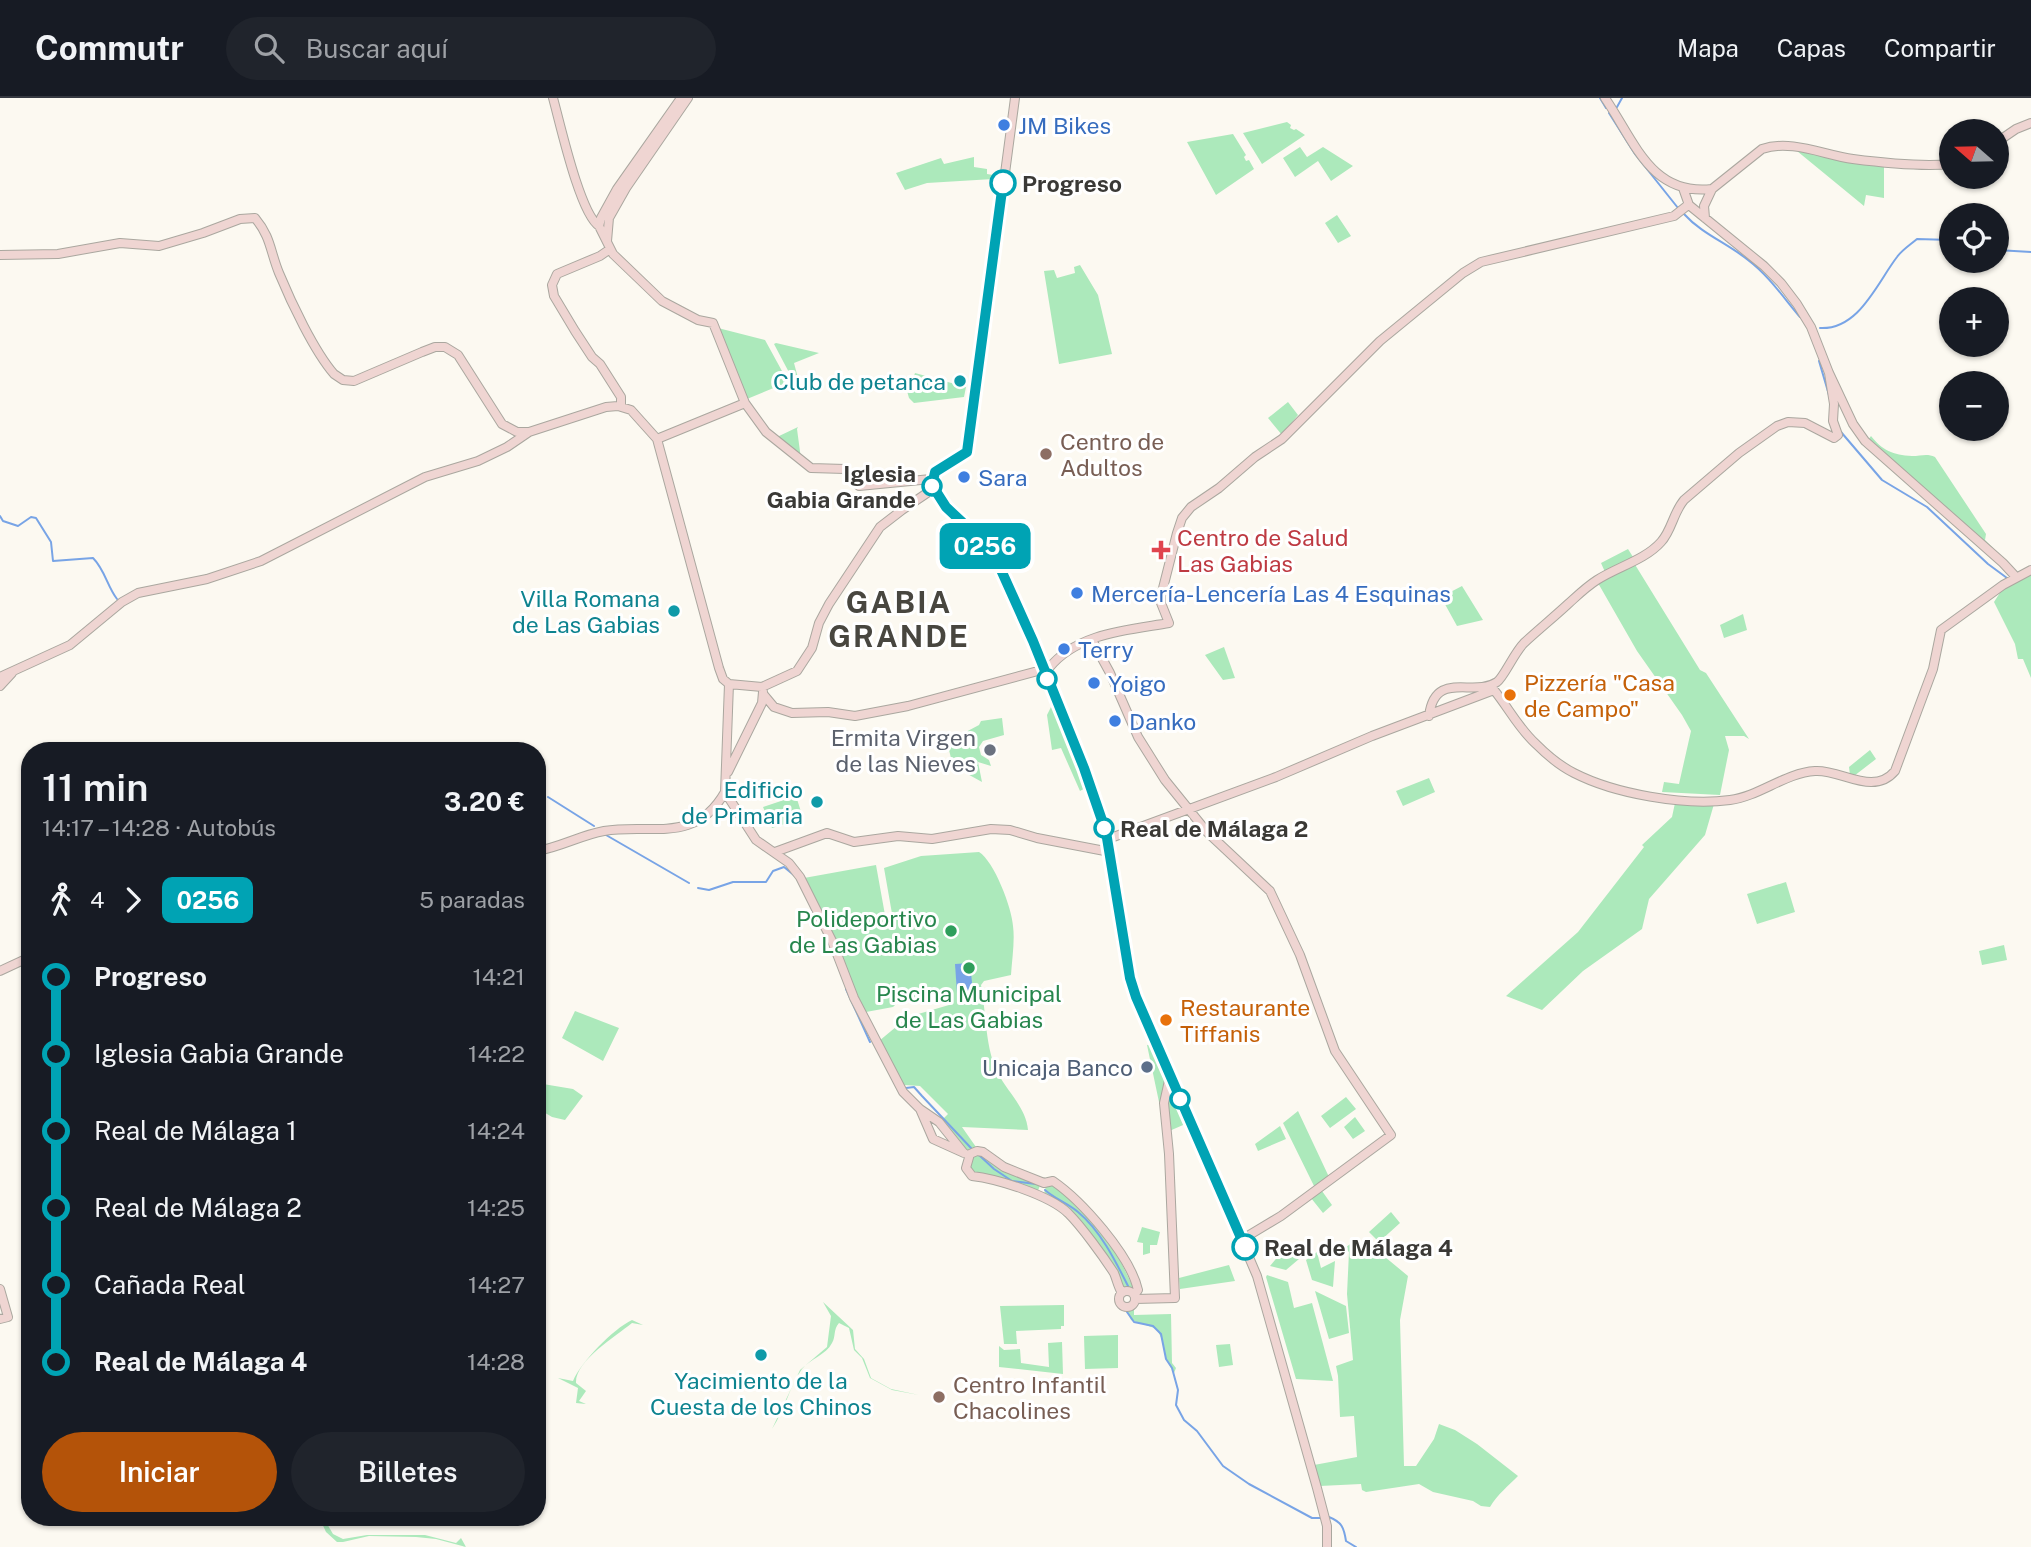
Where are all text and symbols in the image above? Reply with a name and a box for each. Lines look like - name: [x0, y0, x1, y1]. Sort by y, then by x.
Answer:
- search box: [226, 17, 716, 80]
- text: Commutr: [35, 29, 184, 67]
- icon: search: [250, 29, 288, 67]
- text: Buscar aquí: [306, 33, 448, 64]
- text: Mapa: [1677, 34, 1739, 62]
- text: Capas: [1777, 34, 1846, 62]
- text: Compartir: [1884, 34, 1996, 62]
- place label: JM Bikes: [1018, 112, 1111, 139]
- marker: JM Bikes: [996, 117, 1012, 133]
- north arrow: [1939, 119, 2009, 189]
- map controls: [1939, 119, 2009, 441]
- marker: Progreso: [990, 170, 1016, 196]
- place label: Progreso: [1022, 170, 1122, 197]
- button: locate: [1939, 203, 2009, 273]
- button: +: [1939, 287, 2009, 357]
- place label: Club de petanca: [773, 368, 946, 395]
- button: −: [1939, 371, 2009, 441]
- marker: Club de petanca: [952, 373, 968, 389]
- place label: Centro de Adultos: [1060, 428, 1164, 481]
- marker: Centro de Adultos: [1038, 446, 1054, 462]
- place label: Iglesia Gabia Grande: [767, 460, 916, 513]
- place label: Sara: [978, 464, 1027, 491]
- marker: Sara: [956, 469, 972, 485]
- marker: Iglesia Gabia Grande: [922, 476, 942, 496]
- line badge: 0256: [936, 523, 1034, 569]
- place label: Centro de Salud Las Gabias: [1177, 524, 1348, 577]
- text: 0256: [954, 532, 1016, 560]
- marker: Centro de Salud Las Gabias: [1151, 540, 1171, 560]
- place label: Mercería-Lencería Las 4 Esquinas: [1091, 580, 1451, 607]
- district label: GABIA GRANDE: [828, 584, 970, 654]
- place label: Villa Romana de Las Gabias: [512, 585, 660, 638]
- marker: Mercería-Lencería Las 4 Esquinas: [1069, 585, 1085, 601]
- marker: Villa Romana de Las Gabias: [666, 603, 682, 619]
- place label: Terry: [1078, 636, 1134, 663]
- marker: Terry: [1056, 641, 1072, 657]
- unlabelled marker: [1037, 669, 1057, 689]
- place label: Pizzería "Casa de Campo": [1524, 669, 1675, 722]
- place label: Yoigo: [1108, 670, 1166, 697]
- marker: Yoigo: [1086, 675, 1102, 691]
- marker: Pizzería "Casa de Campo": [1502, 687, 1518, 703]
- place label: Danko: [1129, 708, 1196, 735]
- marker: Danko: [1107, 713, 1123, 729]
- place label: Ermita Virgen de las Nieves: [831, 724, 976, 777]
- marker: Ermita Virgen de las Nieves: [982, 742, 998, 758]
- text: 11 min: [42, 765, 148, 810]
- place label: Edificio de Primaria: [681, 776, 803, 829]
- text: 3.20 €: [444, 786, 525, 817]
- marker: Edificio de Primaria: [809, 794, 825, 810]
- text: 14:17 – 14:28 · Autobús: [42, 814, 276, 841]
- place label: Real de Málaga 2: [1120, 815, 1308, 842]
- marker: Real de Málaga 2: [1094, 818, 1114, 838]
- icon: walk: [42, 881, 80, 919]
- icon: forward: [114, 881, 152, 919]
- text: 4: [90, 886, 104, 913]
- text: 0256: [176, 886, 239, 914]
- text: 5 paradas: [419, 886, 525, 913]
- place label: Polideportivo de Las Gabias: [789, 905, 937, 958]
- marker: Polideportivo de Las Gabias: [943, 923, 959, 939]
- marker: Piscina Municipal de Las Gabias: [961, 960, 977, 976]
- text: Progreso: [94, 961, 207, 992]
- text: 14:21: [472, 963, 525, 990]
- place label: Piscina Municipal de Las Gabias: [876, 980, 1062, 1033]
- place label: Restaurante Tiffanis: [1180, 994, 1310, 1047]
- marker: Restaurante Tiffanis: [1158, 1012, 1174, 1028]
- text: Iglesia Gabia Grande: [94, 1038, 344, 1069]
- text: 14:22: [468, 1040, 525, 1067]
- place label: Unicaja Banco: [982, 1054, 1133, 1081]
- marker: Unicaja Banco: [1139, 1059, 1155, 1075]
- unlabelled marker: [1170, 1089, 1190, 1109]
- text: Real de Málaga 1: [94, 1115, 297, 1146]
- text: 14:24: [467, 1117, 525, 1144]
- text: Real de Málaga 2: [94, 1192, 302, 1223]
- text: 14:25: [467, 1194, 525, 1221]
- marker: Real de Málaga 4: [1232, 1234, 1258, 1260]
- place label: Real de Málaga 4: [1264, 1234, 1453, 1261]
- text: Cañada Real: [94, 1269, 246, 1300]
- text: 14:27: [468, 1271, 525, 1298]
- text: Real de Málaga 4: [94, 1346, 307, 1377]
- marker: Yacimiento de la Cuesta de los Chinos: [753, 1347, 769, 1363]
- text: 14:28: [467, 1348, 525, 1375]
- place label: Yacimiento de la Cuesta de los Chinos: [650, 1367, 872, 1420]
- place label: Centro Infantil Chacolines: [953, 1371, 1107, 1424]
- marker: Centro Infantil Chacolines: [931, 1389, 947, 1405]
- button: Iniciar: [42, 1432, 277, 1512]
- button: Billetes: [291, 1432, 525, 1512]

